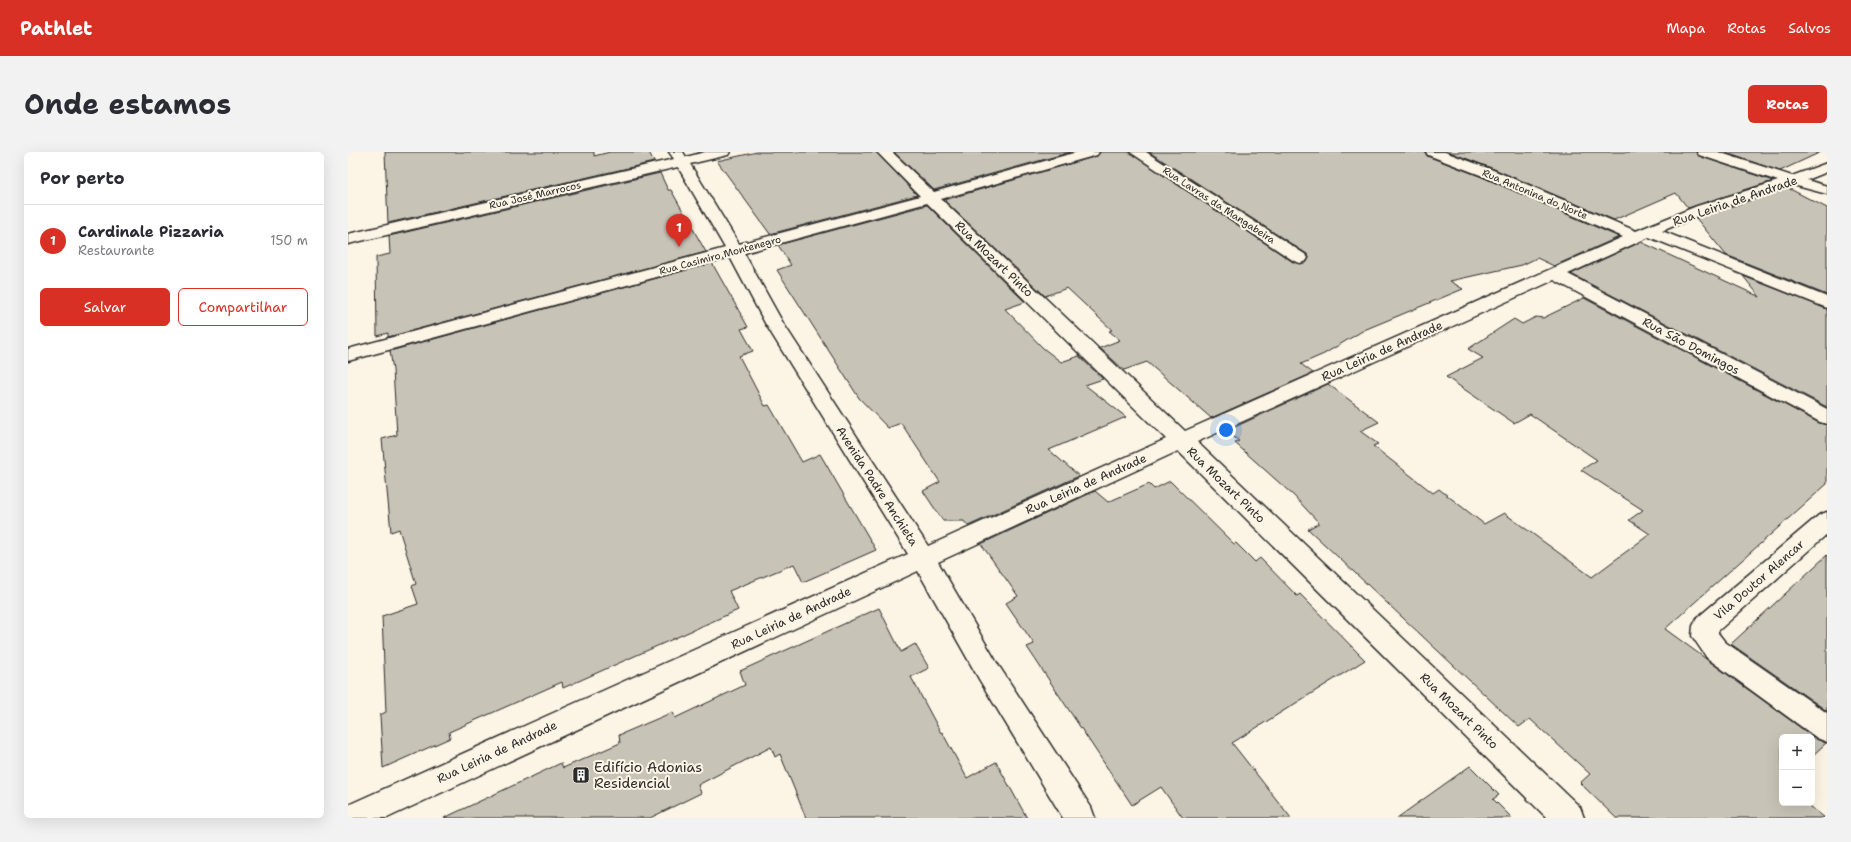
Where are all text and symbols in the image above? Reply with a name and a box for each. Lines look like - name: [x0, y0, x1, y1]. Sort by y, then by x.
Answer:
- text: Pathlet: [20, 16, 92, 41]
- text: Mapa: [1666, 19, 1705, 37]
- text: Rotas: [1727, 19, 1766, 37]
- text: Salvos: [1788, 19, 1831, 37]
- text: Onde estamos: [24, 85, 231, 123]
- button: Rotas: [1748, 85, 1827, 123]
- street label: Rua Lavras da Mangabeira: [1160, 164, 1278, 247]
- street label: Rua Antonina do Norte: [1480, 166, 1590, 222]
- text: Por perto: [40, 167, 125, 189]
- street label: Rua Leiria de Andrade: [1671, 172, 1800, 230]
- street label: Rua José Marrocos: [488, 178, 582, 212]
- pin: 1: [666, 214, 692, 247]
- street label: Rua Mozart Pinto: [951, 217, 1037, 301]
- text: Cardinale Pizzaria: [78, 222, 224, 242]
- text: 1: [50, 232, 56, 249]
- text: 150 m: [270, 232, 308, 249]
- street label: Rua Casimiro Montenegro: [658, 232, 782, 278]
- text: Restaurante: [78, 242, 155, 259]
- button: Salvar: [40, 288, 170, 326]
- button: Compartilhar: [178, 288, 308, 326]
- street label: Rua São Domingos: [1640, 314, 1742, 378]
- street label: Rua Leiria de Andrade: [1319, 317, 1445, 385]
- your location: [1216, 420, 1236, 440]
- street label: Avenida Padre Anchieta: [832, 423, 922, 549]
- street label: Rua Mozart Pinto: [1183, 443, 1269, 527]
- street label: Rua Leiria de Andrade: [1023, 450, 1149, 518]
- street label: Vila Doutor Alencar: [1710, 536, 1808, 624]
- street label: Rua Leiria de Andrade: [728, 583, 854, 653]
- street label: Rua Mozart Pinto: [1416, 669, 1502, 753]
- street label: Rua Leiria de Andrade: [434, 717, 560, 787]
- map controls: [1779, 734, 1815, 806]
- button: +: [1779, 734, 1815, 770]
- place label: Edifício Adonias Residencial: [594, 758, 702, 792]
- building icon: Edifício Adonias Residencial: [571, 765, 591, 785]
- button: −: [1779, 770, 1815, 806]

